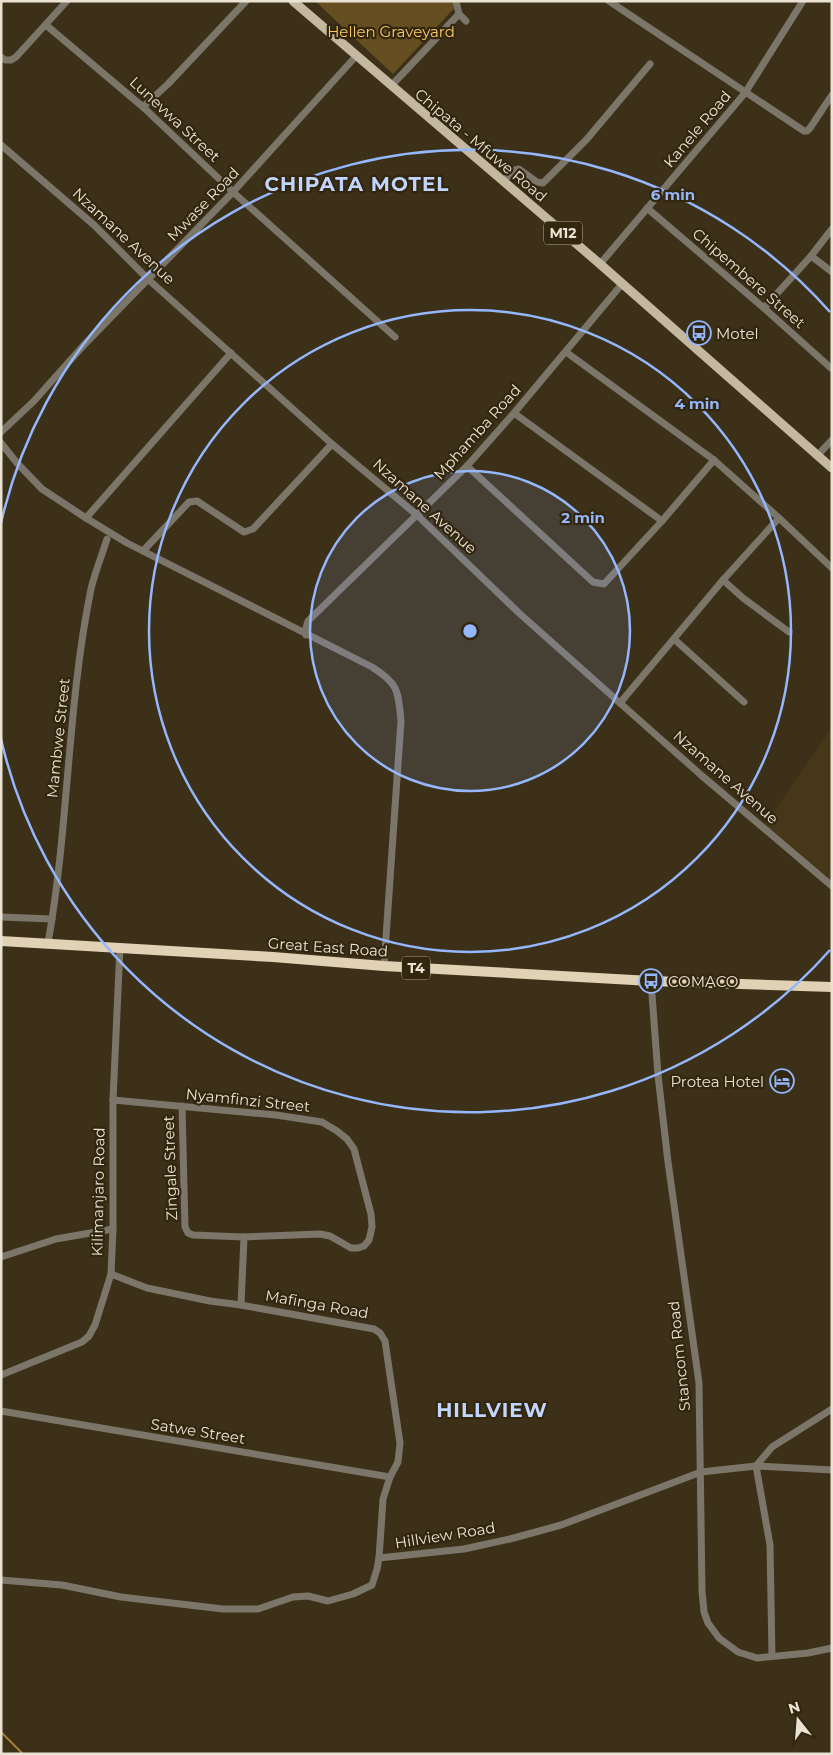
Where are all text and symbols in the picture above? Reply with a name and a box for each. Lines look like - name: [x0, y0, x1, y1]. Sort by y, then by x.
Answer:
- park label: Hellen Graveyard: [327, 22, 455, 41]
- street label: Lunevwa Street: [126, 72, 224, 166]
- street label: Chipata - Mfuwe Road: [411, 84, 551, 206]
- street label: Kanele Road: [659, 87, 735, 171]
- street label: Mwase Road: [163, 163, 243, 245]
- district label: CHIPATA MOTEL: [265, 172, 449, 196]
- street label: Nzamane Avenue: [69, 184, 179, 288]
- text: 6 min: [651, 185, 695, 204]
- road number: M12: [544, 222, 582, 244]
- street label: Chipembere Street: [689, 224, 809, 332]
- bus stop icon: Motel: [686, 320, 712, 346]
- place label: Motel: [716, 324, 759, 343]
- street label: Mphamba Road: [429, 380, 525, 484]
- text: 4 min: [674, 394, 720, 413]
- street label: Nzamane Avenue: [369, 454, 481, 558]
- text: 2 min: [561, 508, 605, 527]
- centre of rings: [461, 622, 479, 640]
- street label: Mambwe Street: [42, 677, 74, 799]
- street label: Nzamane Avenue: [669, 726, 783, 828]
- street label: Great East Road: [267, 933, 389, 961]
- road number: T4: [402, 956, 430, 980]
- bus stop icon: COMACO: [638, 968, 664, 994]
- place label: COMACO: [668, 972, 738, 991]
- hotel icon: Protea Hotel: [769, 1068, 795, 1094]
- place label: Protea Hotel: [670, 1072, 764, 1091]
- street label: Nyamfinzi Street: [185, 1084, 311, 1116]
- street label: Zingale Street: [159, 1115, 181, 1221]
- street label: Kilimanjaro Road: [87, 1127, 109, 1257]
- street label: Mafinga Road: [264, 1286, 370, 1322]
- street label: Stancom Road: [664, 1300, 694, 1412]
- district label: HILLVIEW: [436, 1398, 548, 1422]
- street label: Satwe Street: [149, 1414, 247, 1448]
- street label: Hillview Road: [393, 1518, 497, 1552]
- north arrow: [773, 1695, 823, 1745]
- text: N: [786, 1697, 802, 1718]

